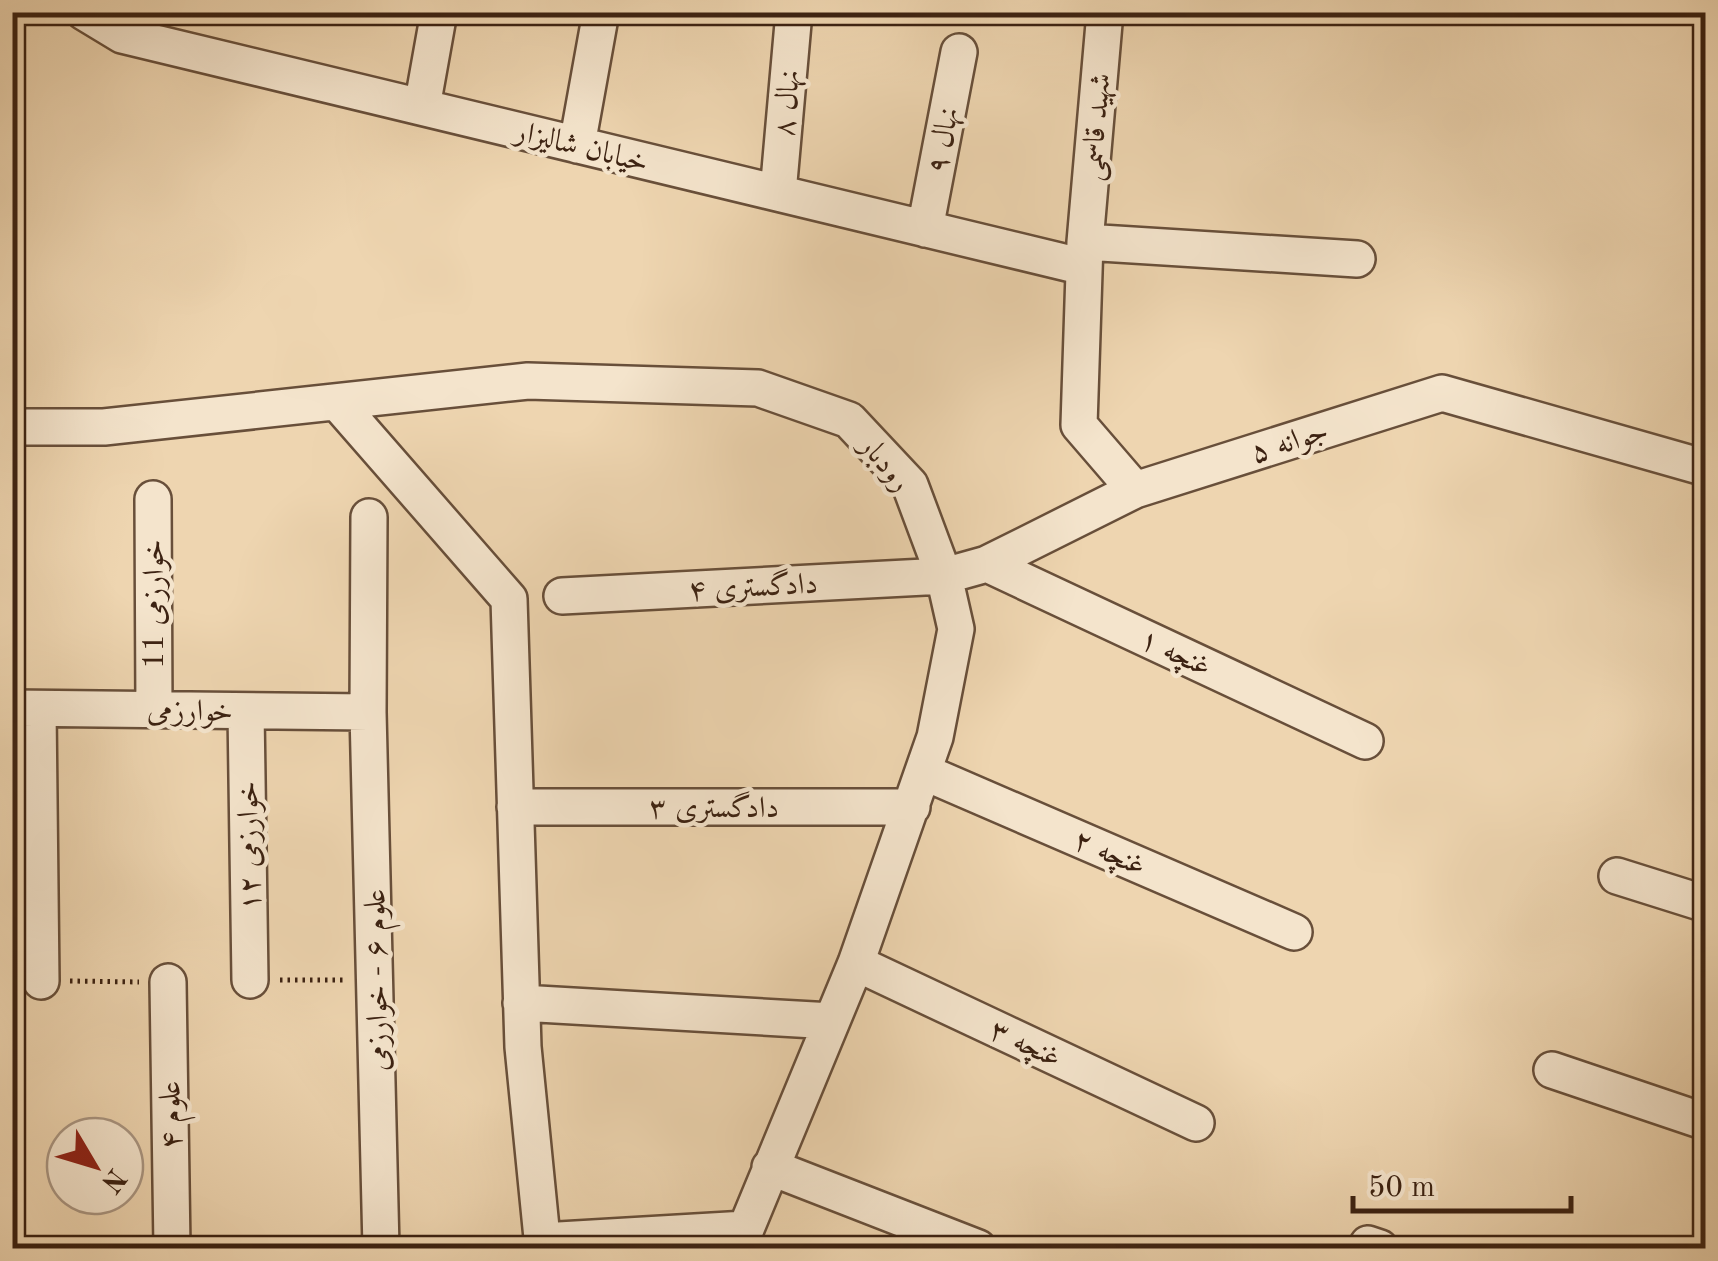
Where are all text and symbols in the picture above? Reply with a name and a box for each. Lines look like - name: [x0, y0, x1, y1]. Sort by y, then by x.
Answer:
- street label: نهال ۸: [770, 69, 808, 138]
- street label: شهید قاسمی: [1077, 72, 1120, 183]
- street label: نهال ۹: [923, 105, 967, 176]
- street label: خیابان شالیزار: [509, 116, 651, 180]
- street label: جوانه ۵: [1247, 416, 1333, 471]
- street label: رودبار: [850, 429, 916, 498]
- street label: خوارزمی 11: [140, 539, 172, 669]
- street label: دادگستری ۴: [687, 567, 819, 606]
- street label: غنچه ۱: [1134, 624, 1215, 686]
- street label: خوارزمی: [147, 696, 233, 730]
- street label: خوارزمی ۱۲: [234, 781, 268, 911]
- street label: دادگستری ۳: [649, 791, 779, 824]
- street label: غنچه ۲: [1068, 825, 1150, 885]
- street label: علوم ۶ - خوارزمی: [361, 888, 404, 1072]
- street label: غنچه ۳: [984, 1015, 1065, 1077]
- street label: علوم ۴: [156, 1080, 197, 1149]
- north arrow: [45, 1116, 145, 1216]
- scale bar: [1353, 1151, 1570, 1213]
- text: N: [94, 1162, 130, 1197]
- text: 50 m: [1368, 1173, 1435, 1203]

